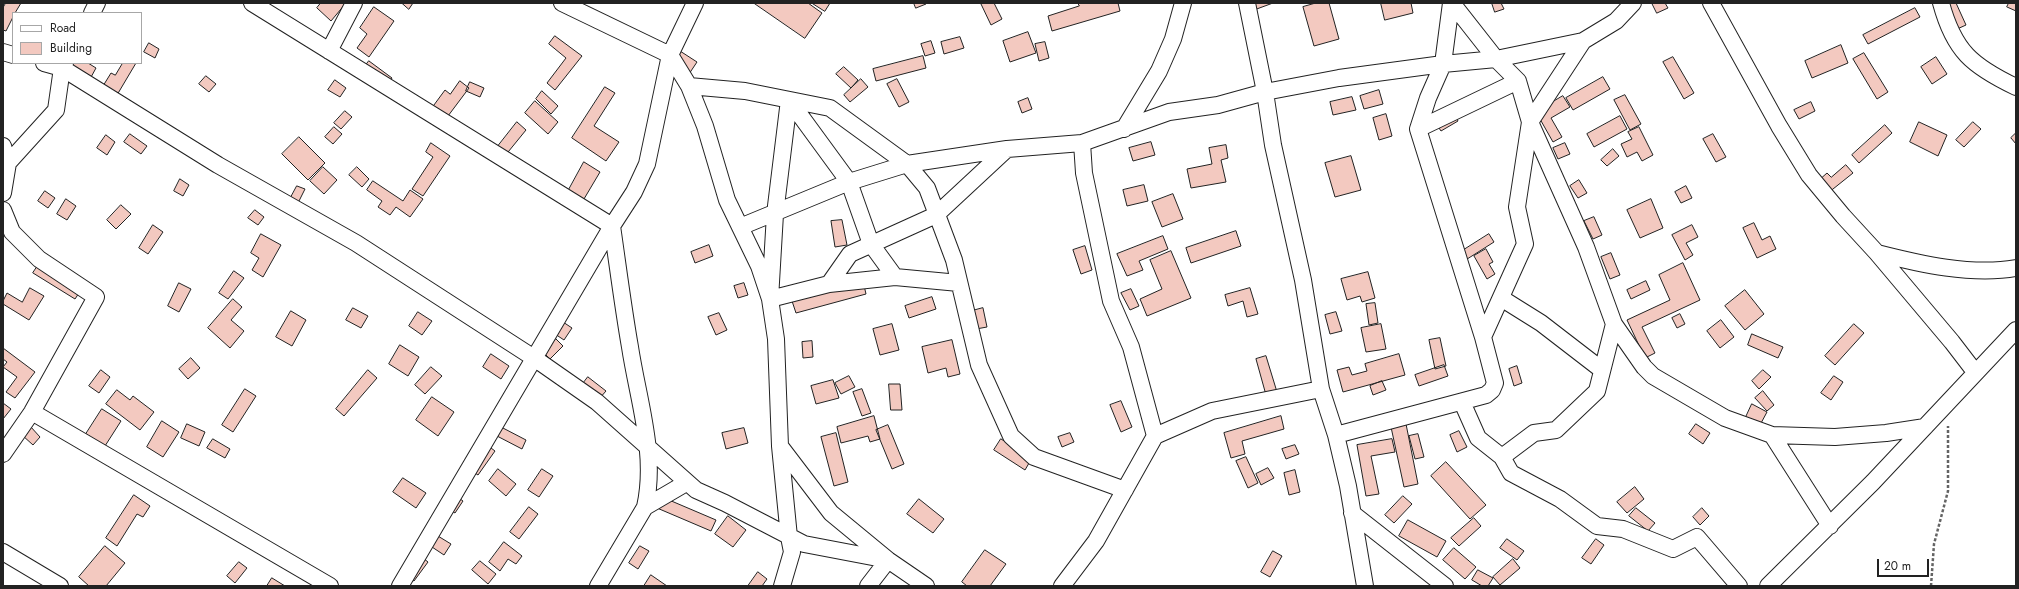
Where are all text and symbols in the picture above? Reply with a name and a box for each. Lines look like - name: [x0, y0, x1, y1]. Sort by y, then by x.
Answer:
- legend: [12, 12, 142, 64]
- text: Road: [50, 19, 76, 37]
- text: Building: [50, 39, 92, 57]
- scale bar: [1879, 551, 1931, 577]
- text: 20 m: [1884, 557, 1911, 575]

